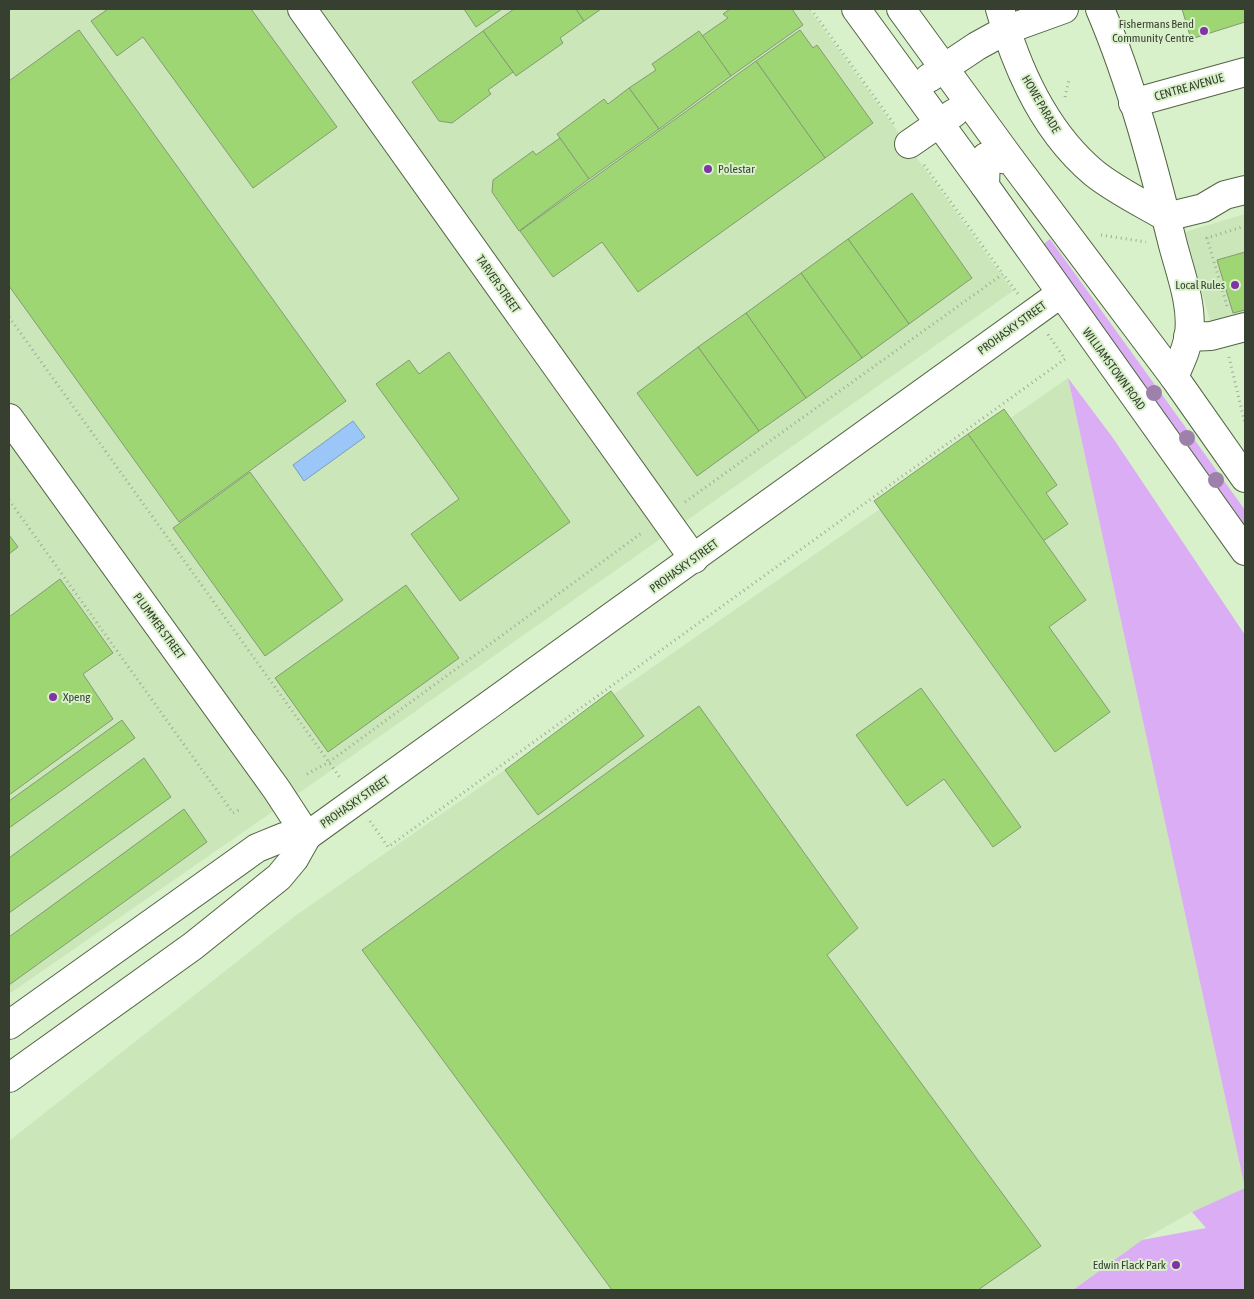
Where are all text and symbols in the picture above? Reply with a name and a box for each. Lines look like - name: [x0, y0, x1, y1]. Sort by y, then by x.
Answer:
- place label: Fishermans Bend Community Centre: [1112, 17, 1194, 45]
- marker: Fishermans Bend Community Centre: [1198, 25, 1210, 37]
- street label: CENTRE AVENUE: [1153, 70, 1225, 104]
- street label: HOWE PARADE: [1019, 73, 1063, 135]
- place label: Polestar: [718, 162, 755, 176]
- marker: Polestar: [702, 163, 714, 175]
- street label: TARVER STREET: [473, 253, 523, 316]
- place label: Local Rules: [1175, 278, 1225, 292]
- marker: Local Rules: [1229, 279, 1241, 291]
- street label: PROHASKY STREET: [975, 298, 1050, 358]
- street label: WILLIAMSTOWN ROAD: [1080, 325, 1149, 413]
- street label: PROHASKY STREET: [647, 536, 722, 596]
- street label: PLUMMER STREET: [130, 590, 188, 662]
- place label: Xpeng: [63, 690, 91, 704]
- marker: Xpeng: [47, 691, 59, 703]
- street label: PROHASKY STREET: [318, 773, 393, 831]
- place label: Edwin Flack Park: [1093, 1258, 1167, 1272]
- marker: Edwin Flack Park: [1170, 1259, 1182, 1271]

